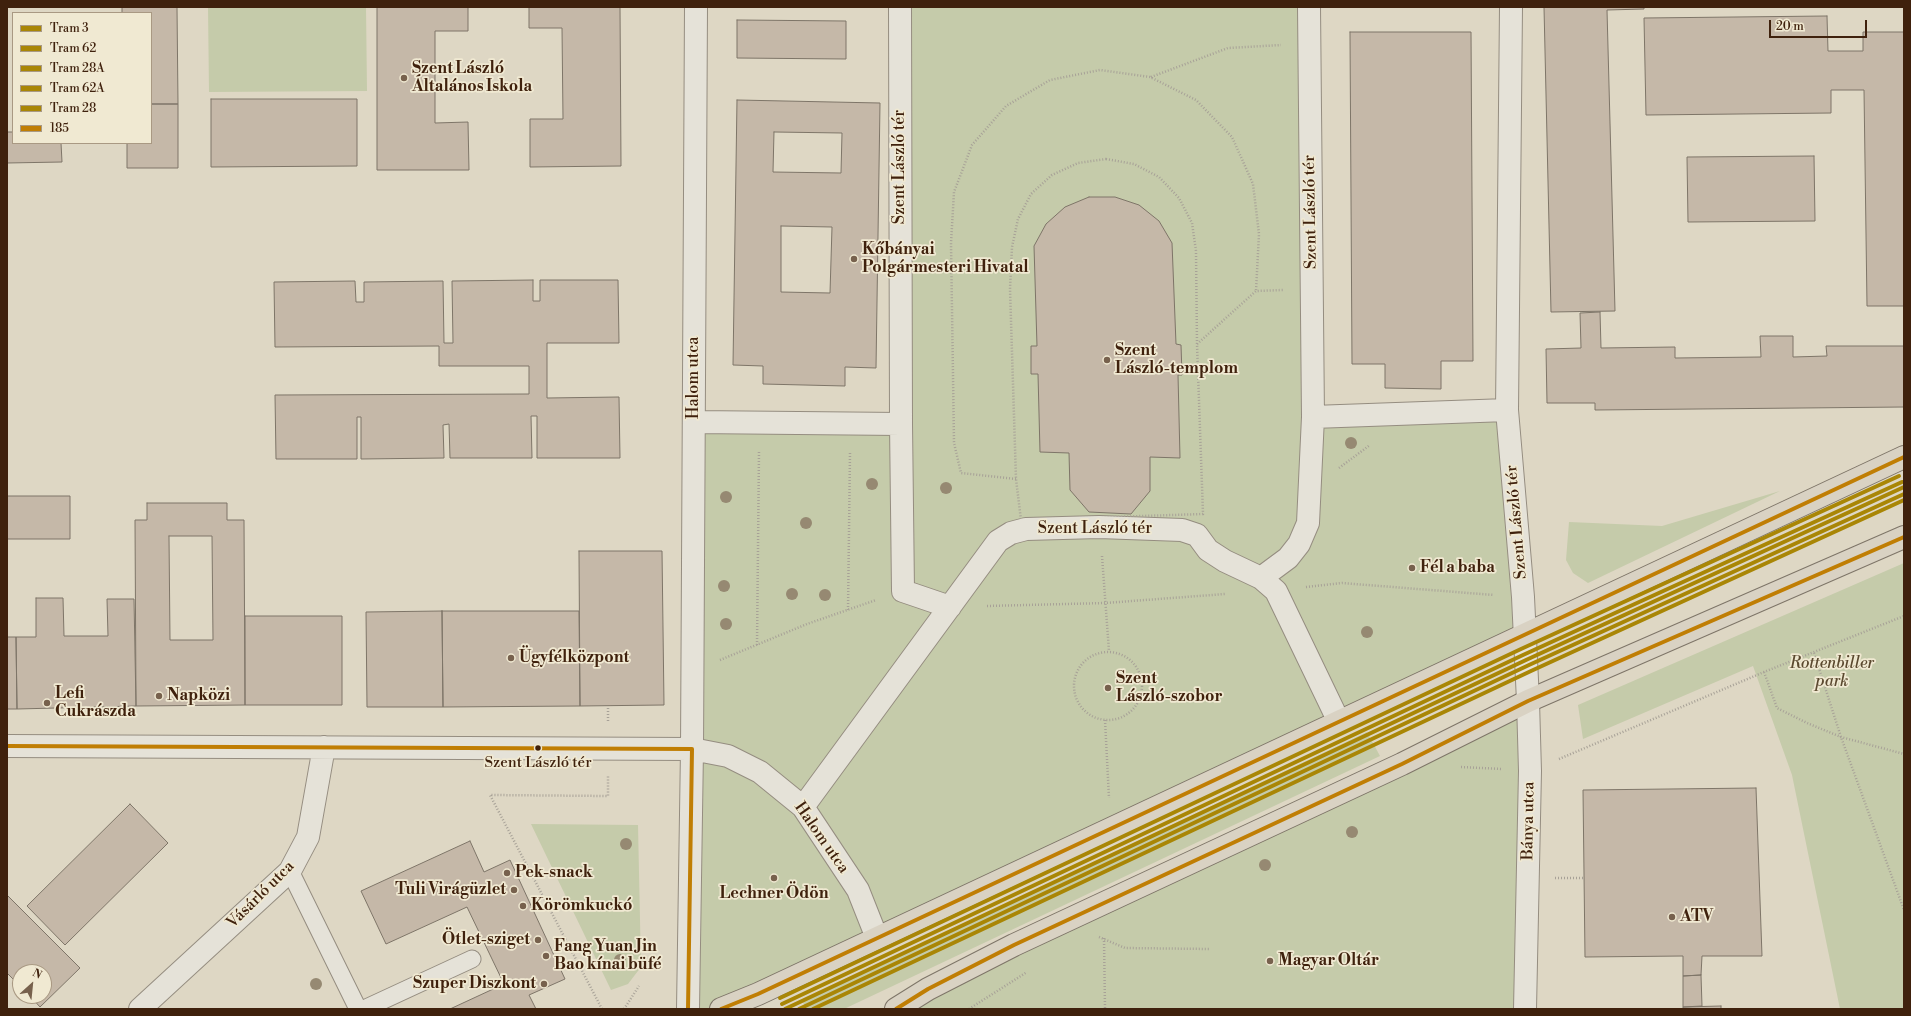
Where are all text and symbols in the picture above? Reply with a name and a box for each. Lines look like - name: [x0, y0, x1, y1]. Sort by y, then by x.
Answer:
- legend: [12, 12, 152, 144]
- scale bar: [1771, 12, 1869, 38]
- text: 20 m: [1776, 19, 1804, 34]
- text: Tram 3: [50, 21, 89, 36]
- text: Tram 62: [50, 41, 96, 56]
- place label: Szent László Általános Iskola: [412, 59, 532, 97]
- text: Tram 28A: [50, 61, 105, 76]
- marker: Szent László Általános Iskola: [399, 73, 409, 83]
- text: Tram 62A: [50, 81, 104, 96]
- text: Tram 28: [50, 101, 96, 116]
- street label: Szent László tér: [890, 110, 910, 224]
- text: 185: [50, 121, 69, 136]
- street label: Szent László tér: [1300, 155, 1322, 269]
- place label: Kőbányai Polgármesteri Hivatal: [862, 240, 1029, 278]
- marker: Kőbányai Polgármesteri Hivatal: [849, 254, 859, 264]
- street label: Halom utca: [684, 337, 704, 419]
- place label: Szent László-templom: [1115, 341, 1238, 379]
- marker: Szent László-templom: [1102, 355, 1112, 365]
- street label: Szent László tér: [1502, 464, 1532, 580]
- street label: Szent László tér: [1038, 519, 1152, 539]
- place label: Fél a baba: [1420, 558, 1495, 578]
- marker: Fél a baba: [1407, 563, 1417, 573]
- place label: Ügyfélközpont: [519, 648, 629, 668]
- marker: Ügyfélközpont: [506, 653, 516, 663]
- park label: Rottenbiller park: [1790, 654, 1874, 692]
- place label: Szent László-szobor: [1116, 669, 1223, 707]
- marker: Szent László-szobor: [1103, 683, 1113, 693]
- place label: Lefi Cukrászda: [55, 684, 136, 722]
- place label: Napközi: [167, 686, 230, 706]
- marker: Napközi: [154, 691, 164, 701]
- marker: Lefi Cukrászda: [42, 698, 52, 708]
- marker: Szent László tér: [533, 743, 543, 753]
- place label: Szent László tér: [484, 754, 592, 772]
- street label: Bánya utca: [1519, 782, 1539, 860]
- street label: Halom utca: [789, 799, 853, 877]
- street label: Vásárló utca: [223, 857, 299, 933]
- place label: Pek-snack: [515, 863, 593, 883]
- marker: Pek-snack: [502, 868, 512, 878]
- marker: Lechner Ödön: [769, 873, 779, 883]
- place label: Tuli Virágüzlet: [395, 880, 506, 900]
- place label: Lechner Ödön: [719, 884, 829, 904]
- marker: Tuli Virágüzlet: [509, 885, 519, 895]
- place label: Körömkuckó: [531, 896, 632, 916]
- marker: Körömkuckó: [518, 901, 528, 911]
- place label: ATV: [1680, 907, 1713, 927]
- marker: ATV: [1667, 912, 1677, 922]
- place label: Ötlet-sziget: [442, 930, 530, 950]
- marker: Ötlet-sziget: [533, 935, 543, 945]
- place label: Fang Yuan Jin Bao kínai büfé: [554, 937, 662, 975]
- marker: Fang Yuan Jin Bao kínai büfé: [541, 951, 551, 961]
- place label: Magyar Oltár: [1278, 951, 1379, 971]
- marker: Magyar Oltár: [1265, 956, 1275, 966]
- north arrow: [12, 964, 52, 1004]
- text: N: [30, 966, 44, 982]
- place label: Szuper Diszkont: [413, 974, 536, 994]
- marker: Szuper Diszkont: [539, 979, 549, 989]

